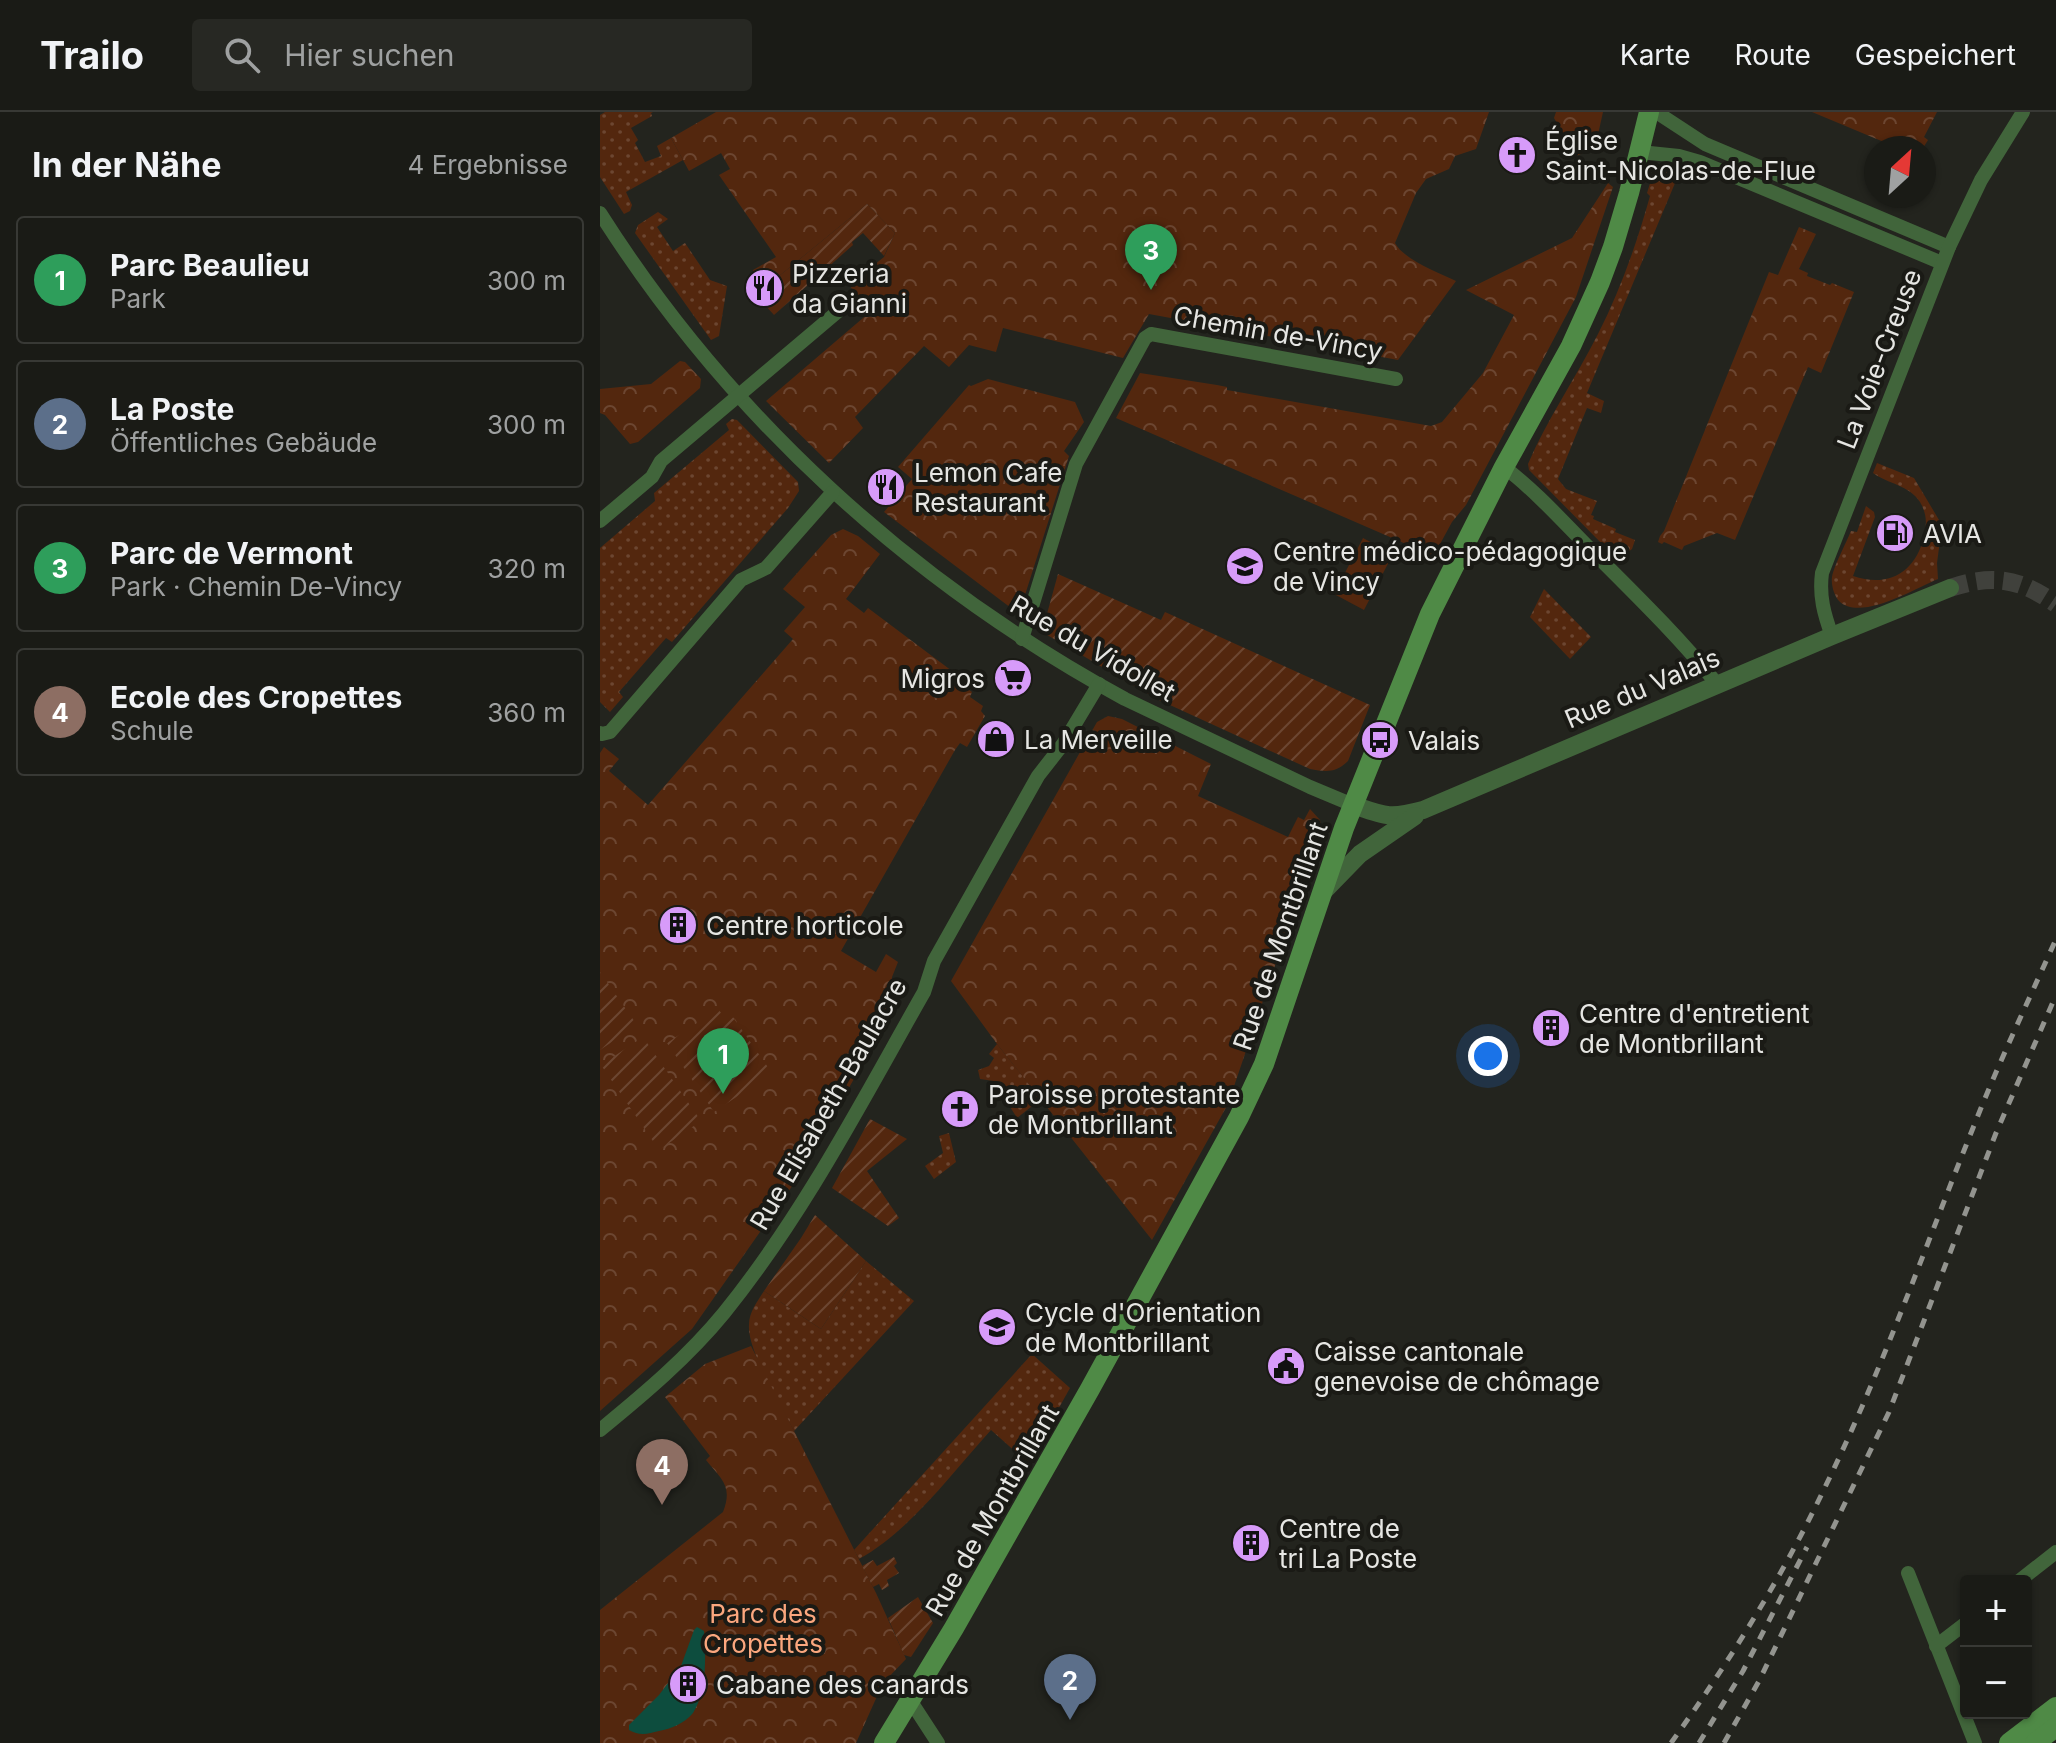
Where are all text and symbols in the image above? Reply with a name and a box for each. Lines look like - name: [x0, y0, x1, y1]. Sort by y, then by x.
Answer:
- search box: [192, 19, 752, 91]
- text: Trailo: [40, 32, 144, 78]
- icon: search: [220, 33, 264, 77]
- text: Hier suchen: [284, 37, 455, 73]
- text: Karte: [1620, 38, 1691, 72]
- text: Route: [1735, 38, 1811, 72]
- text: Gespeichert: [1855, 38, 2016, 72]
- place label: Église Saint-Nicolas-de-Flue: [1545, 125, 1816, 186]
- church icon: Église Saint-Nicolas-de-Flue: [1496, 134, 1538, 176]
- north arrow: [1864, 136, 1936, 208]
- text: In der Nähe: [32, 144, 221, 185]
- text: 4 Ergebnisse: [408, 149, 568, 180]
- pin: 3: [1125, 224, 1177, 290]
- text: Parc Beaulieu: [110, 247, 310, 283]
- place label: Pizzeria da Gianni: [792, 258, 907, 319]
- text: 1: [54, 265, 66, 296]
- text: 300 m: [487, 265, 566, 296]
- street label: La Voie-Creuse: [1830, 265, 1928, 453]
- restaurant icon: Pizzeria da Gianni: [743, 267, 785, 309]
- text: Park: [110, 283, 166, 314]
- street label: Chemin de-Vincy: [1171, 299, 1385, 367]
- text: La Poste: [110, 391, 234, 427]
- text: 2: [52, 409, 68, 440]
- text: 300 m: [487, 409, 566, 440]
- text: Öffentliches Gebäude: [110, 427, 377, 458]
- place label: Lemon Cafe Restaurant: [914, 457, 1063, 518]
- restaurant icon: Lemon Cafe Restaurant: [865, 466, 907, 508]
- fuel station icon: AVIA: [1874, 512, 1916, 554]
- place label: AVIA: [1923, 518, 1982, 549]
- text: Parc de Vermont: [110, 535, 353, 571]
- place label: Centre médico-pédagogique de Vincy: [1273, 536, 1627, 597]
- school or university icon: Centre médico-pédagogique de Vincy: [1224, 545, 1266, 587]
- text: 3: [52, 553, 68, 584]
- text: 320 m: [488, 553, 566, 584]
- text: Park · Chemin De-Vincy: [110, 571, 402, 602]
- street label: Rue du Vidollet: [1005, 588, 1181, 708]
- street label: Rue du Valais: [1560, 641, 1724, 735]
- supermarket icon: Migros: [992, 657, 1034, 699]
- place label: Migros: [901, 663, 985, 694]
- text: Ecole des Cropettes: [110, 679, 402, 715]
- text: 4: [51, 697, 69, 728]
- text: 360 m: [487, 697, 566, 728]
- text: Schule: [110, 715, 194, 746]
- shop icon: La Merveille: [975, 718, 1017, 760]
- bus stop icon: Valais: [1359, 719, 1401, 761]
- place label: La Merveille: [1024, 724, 1173, 755]
- place label: Valais: [1408, 725, 1480, 756]
- street label: Rue de Montbrillant: [1226, 818, 1334, 1054]
- building icon: Centre horticole: [657, 904, 699, 946]
- place label: Centre horticole: [706, 910, 904, 941]
- street label: Rue Elisabeth-Baulacre: [743, 973, 913, 1235]
- place label: Centre d'entretient de Montbrillant: [1579, 998, 1810, 1059]
- building icon: Centre d'entretient de Montbrillant: [1530, 1007, 1572, 1049]
- pin: 1: [697, 1028, 749, 1094]
- your location: [1468, 1036, 1508, 1076]
- place label: Paroisse protestante de Montbrillant: [988, 1079, 1240, 1140]
- church icon: Paroisse protestante de Montbrillant: [939, 1088, 981, 1130]
- place label: Cycle d'Orientation de Montbrillant: [1025, 1297, 1261, 1358]
- school or university icon: Cycle d'Orientation de Montbrillant: [976, 1306, 1018, 1348]
- place label: Caisse cantonale genevoise de chômage: [1314, 1336, 1600, 1397]
- public building icon: Caisse cantonale genevoise de chômage: [1265, 1345, 1307, 1387]
- street label: Rue de Montbrillant: [919, 1399, 1065, 1621]
- pin: 4: [636, 1439, 688, 1505]
- place label: Centre de tri La Poste: [1279, 1513, 1417, 1574]
- building icon: Centre de tri La Poste: [1230, 1522, 1272, 1564]
- map controls: [1960, 1575, 2032, 1719]
- button: +: [1960, 1575, 2032, 1647]
- park label: Parc des Cropettes: [703, 1598, 823, 1659]
- button: −: [1960, 1647, 2032, 1719]
- pin: 2: [1044, 1654, 1096, 1720]
- building icon: Cabane des canards: [667, 1663, 709, 1705]
- place label: Cabane des canards: [716, 1669, 969, 1700]

